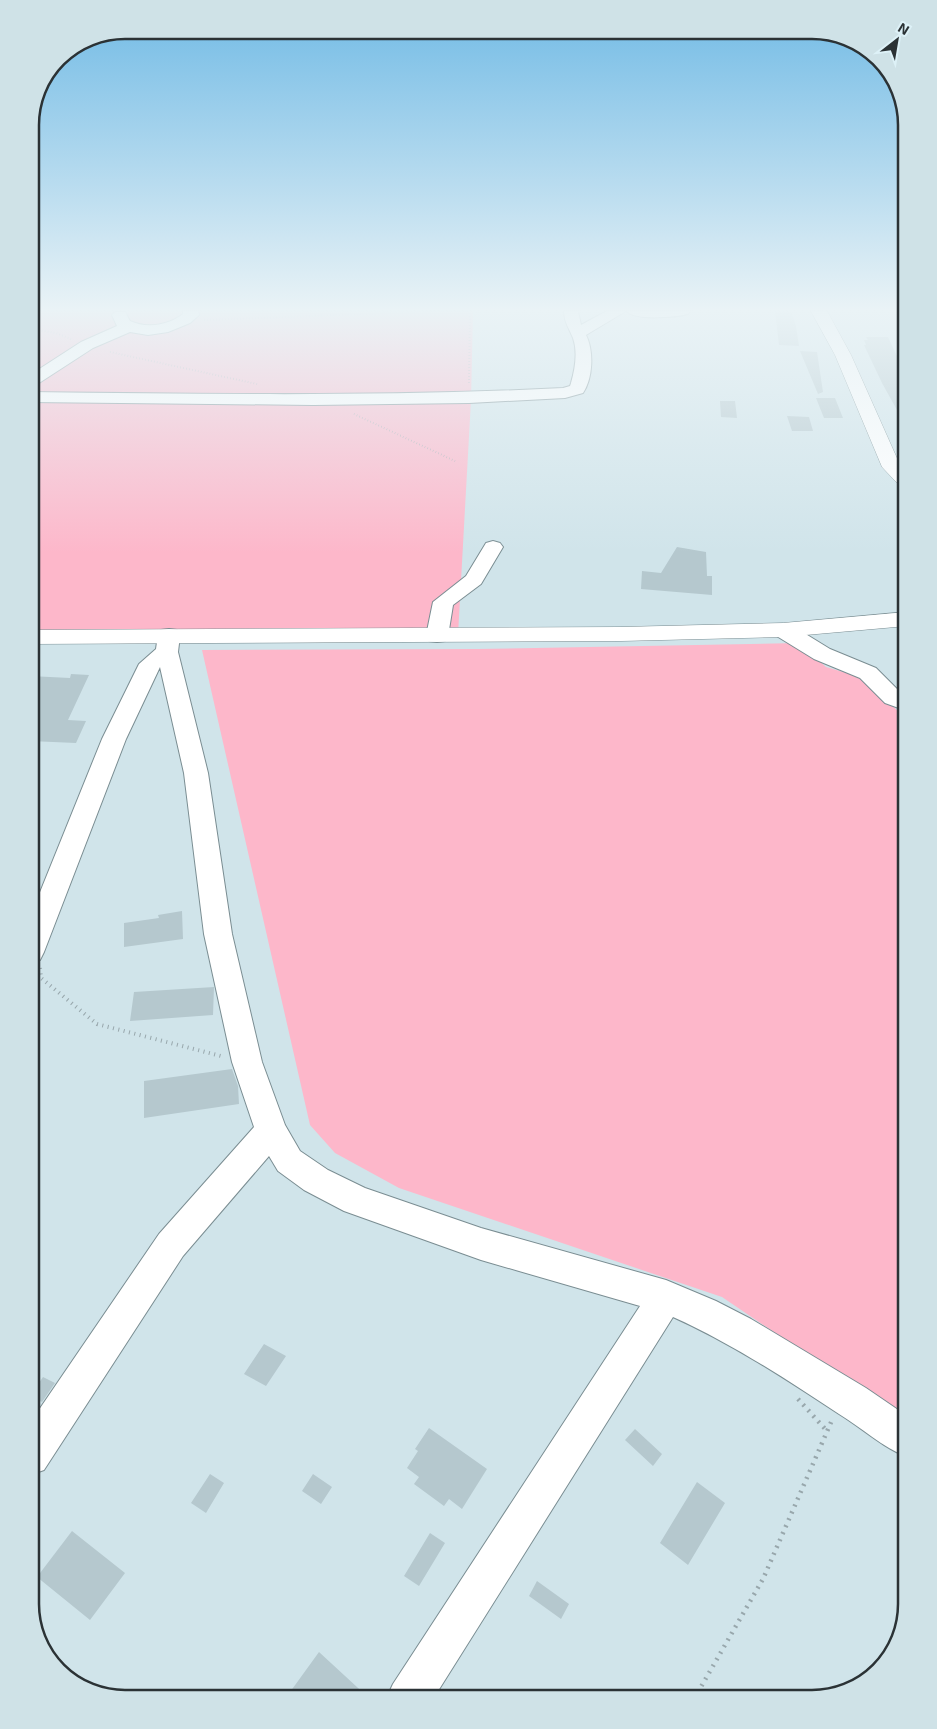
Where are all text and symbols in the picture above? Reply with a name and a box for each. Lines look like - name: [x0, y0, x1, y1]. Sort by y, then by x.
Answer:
- north arrow: [872, 15, 922, 65]
- text: N: [895, 19, 913, 38]

